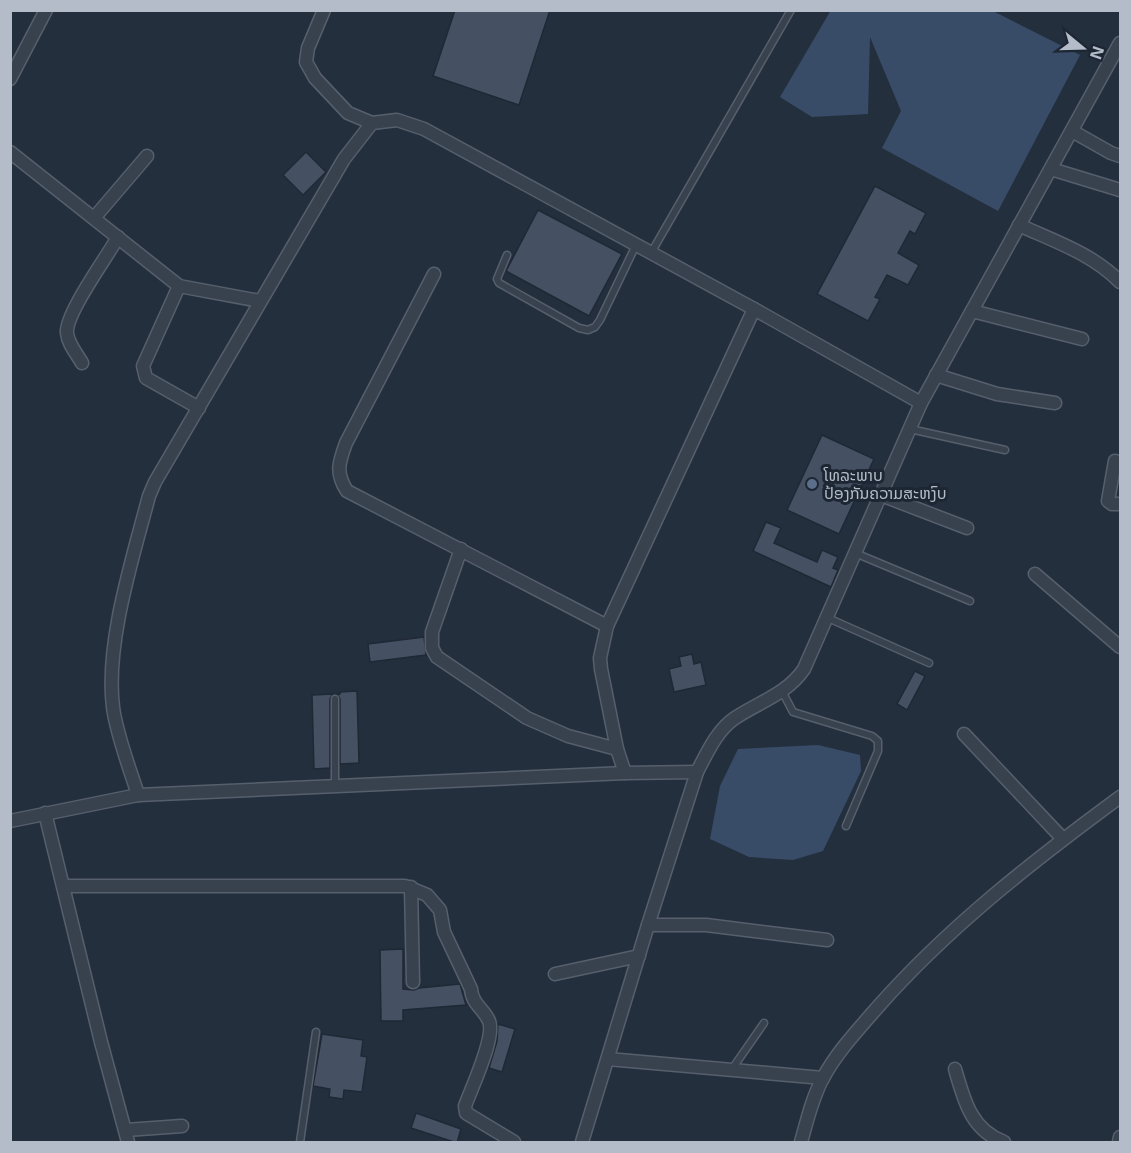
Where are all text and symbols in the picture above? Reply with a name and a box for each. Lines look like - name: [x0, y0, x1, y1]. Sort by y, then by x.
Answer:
- north arrow: [1053, 18, 1113, 78]
- text: N: [1085, 43, 1110, 63]
- place label: ໂທລະພາບ ປ້ອງກັນຄວາມສະຫງົບ: [823, 464, 947, 504]
- marker: ໂທລະພາບ ປ້ອງກັນຄວາມສະຫງົບ: [805, 477, 819, 491]

